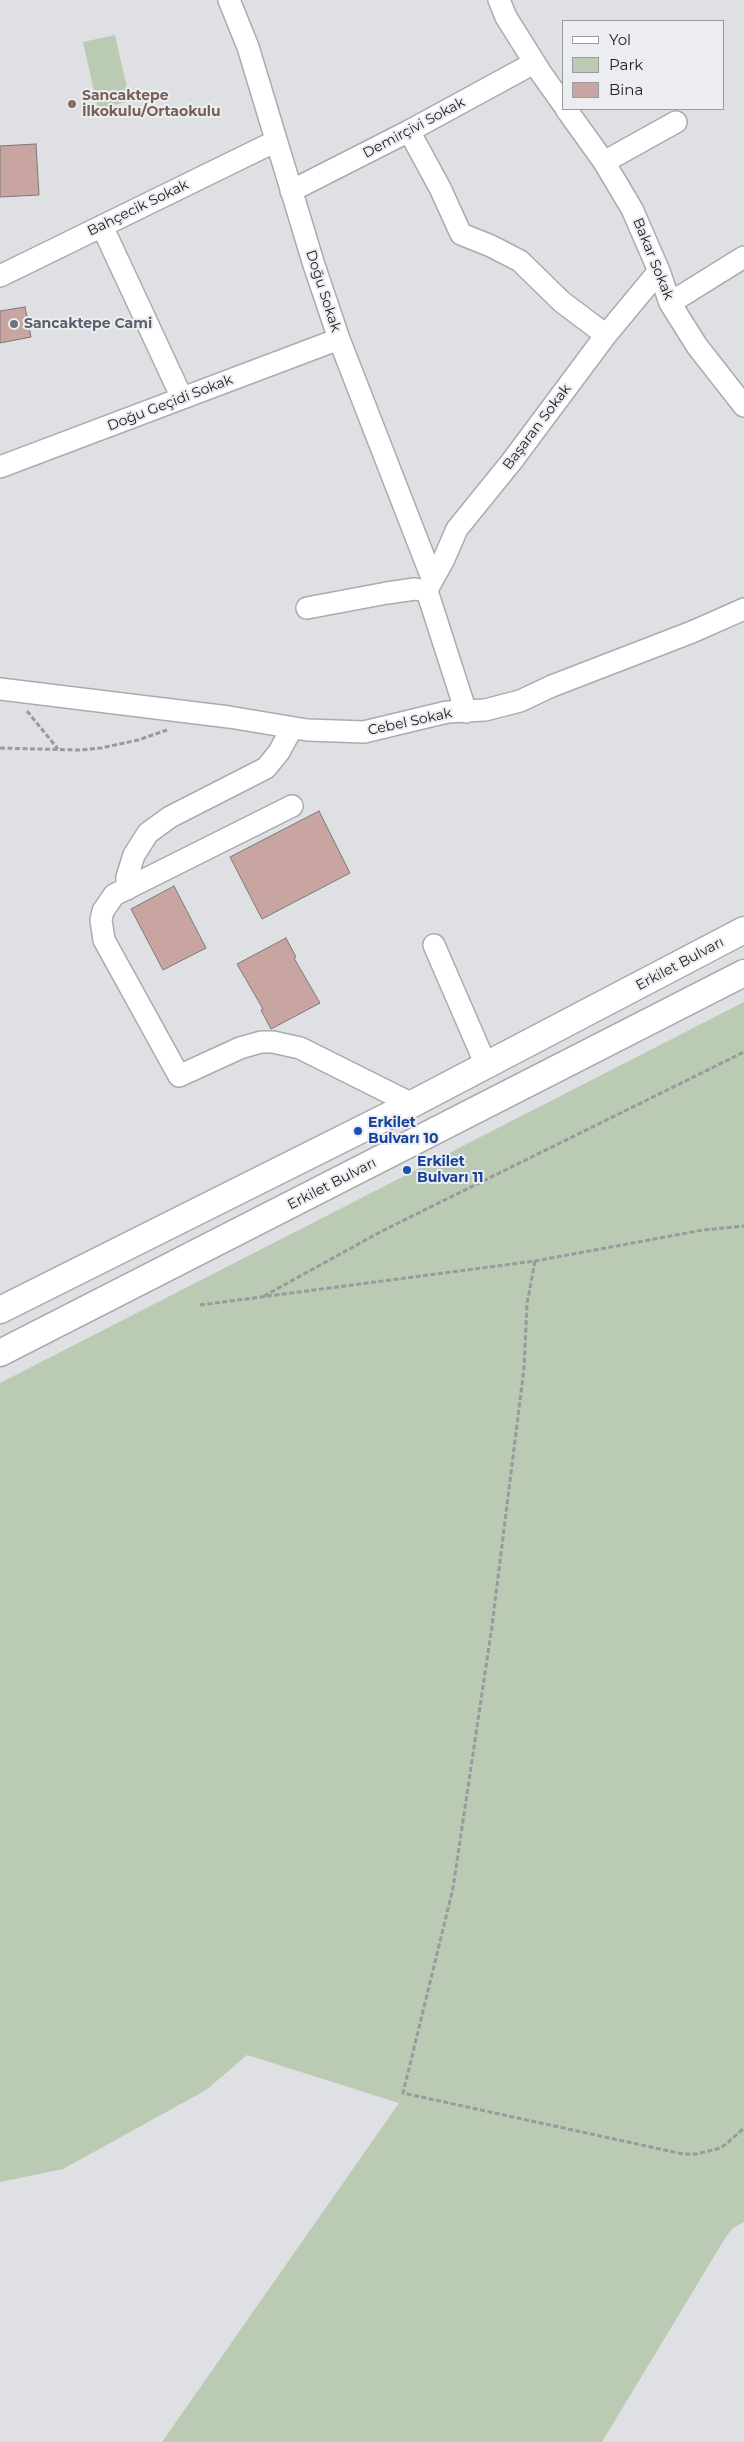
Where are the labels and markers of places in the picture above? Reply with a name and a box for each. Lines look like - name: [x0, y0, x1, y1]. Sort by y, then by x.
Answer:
- place label: Sancaktepe İlkokulu/Ortaokulu: [82, 88, 221, 120]
- marker: Sancaktepe İlkokulu/Ortaokulu: [66, 98, 78, 110]
- place label: Sancaktepe Cami: [24, 316, 152, 332]
- marker: Sancaktepe Cami: [8, 318, 20, 330]
- place label: Erkilet Bulvarı 10: [368, 1115, 438, 1148]
- marker: Erkilet Bulvarı 10: [352, 1125, 364, 1137]
- place label: Erkilet Bulvarı 11: [417, 1154, 483, 1186]
- marker: Erkilet Bulvarı 11: [401, 1164, 413, 1176]

